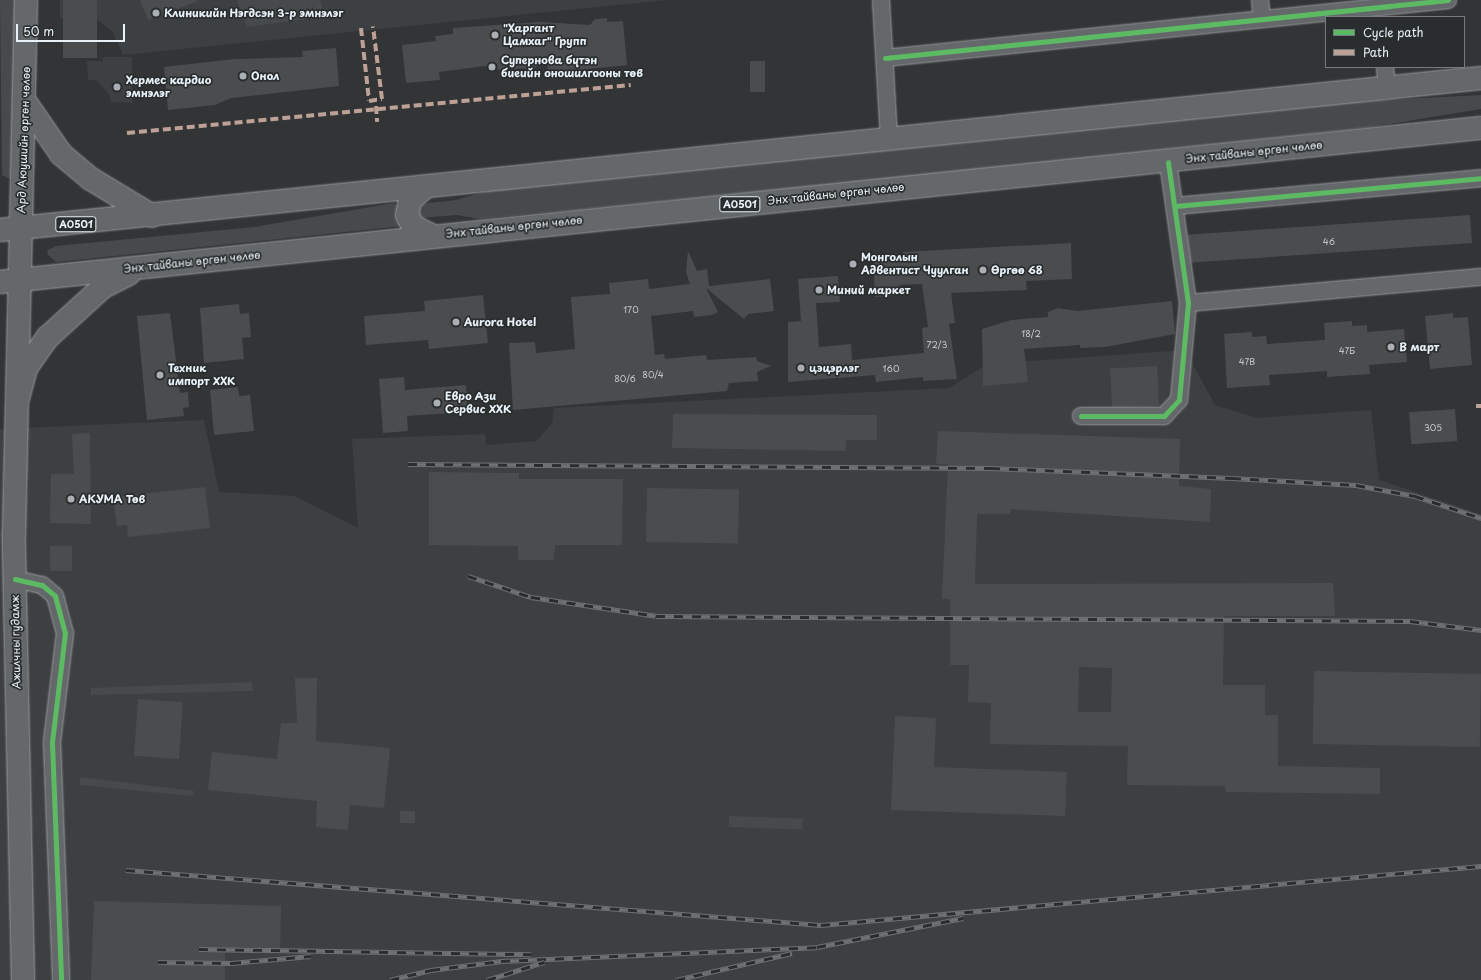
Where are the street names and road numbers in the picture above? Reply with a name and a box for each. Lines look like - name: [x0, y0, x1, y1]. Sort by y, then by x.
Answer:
- street label: Ард Аюушийн өргөн чөлөө: [15, 66, 33, 214]
- street label: Энх тайваны өргөн чөлөө: [1185, 138, 1323, 166]
- street label: Энх тайваны өргөн чөлөө: [767, 180, 905, 208]
- road number: A0501: [719, 196, 761, 212]
- street label: Энх тайваны өргөн чөлөө: [445, 213, 583, 241]
- road number: A0501: [55, 216, 97, 232]
- street label: Энх тайваны өргөн чөлөө: [123, 248, 261, 276]
- street label: Ажилчны гудамж: [9, 595, 23, 689]

